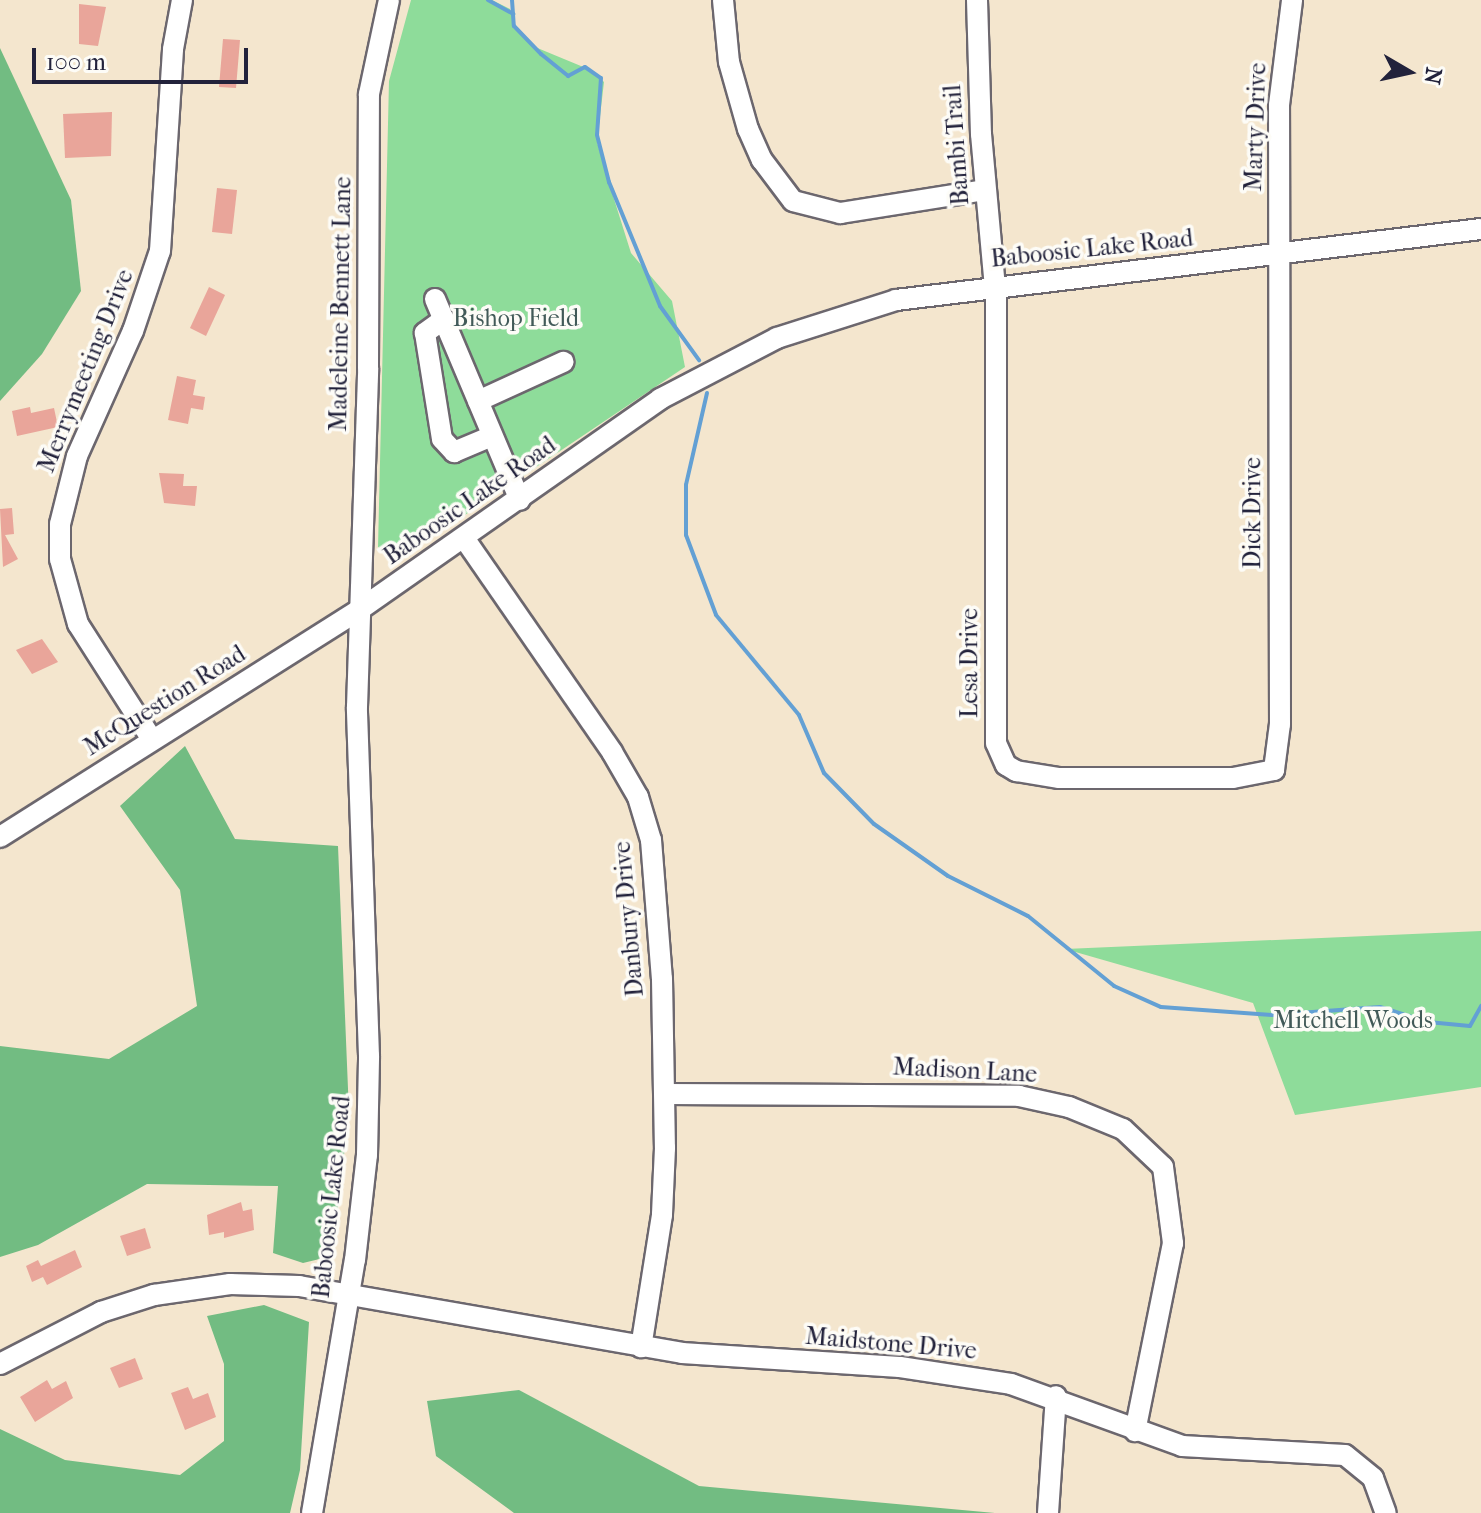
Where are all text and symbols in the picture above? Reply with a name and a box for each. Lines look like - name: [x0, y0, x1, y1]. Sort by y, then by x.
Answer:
- scale bar: [36, 32, 252, 82]
- north arrow: [1369, 32, 1449, 112]
- text: 100 m: [46, 48, 106, 76]
- street label: Marty Drive: [1239, 62, 1273, 192]
- text: N: [1419, 65, 1447, 86]
- street label: Bambi Trail: [938, 84, 976, 206]
- street label: Madeleine Bennett Lane: [324, 176, 358, 432]
- street label: Baboosic Lake Road: [989, 224, 1195, 274]
- street label: Merrymeeting Drive: [32, 265, 140, 477]
- park label: Bishop Field: [453, 305, 579, 333]
- street label: Baboosic Lake Road: [379, 431, 561, 571]
- street label: Dick Drive: [1239, 457, 1267, 569]
- street label: Lesa Drive: [956, 608, 984, 718]
- street label: McQuestion Road: [79, 640, 251, 762]
- street label: Danbury Drive: [608, 840, 650, 998]
- park label: Mitchell Woods: [1273, 1007, 1433, 1035]
- street label: Madison Lane: [892, 1053, 1038, 1089]
- street label: Baboosic Lake Road: [307, 1094, 357, 1300]
- street label: Maidstone Drive: [804, 1322, 978, 1366]

